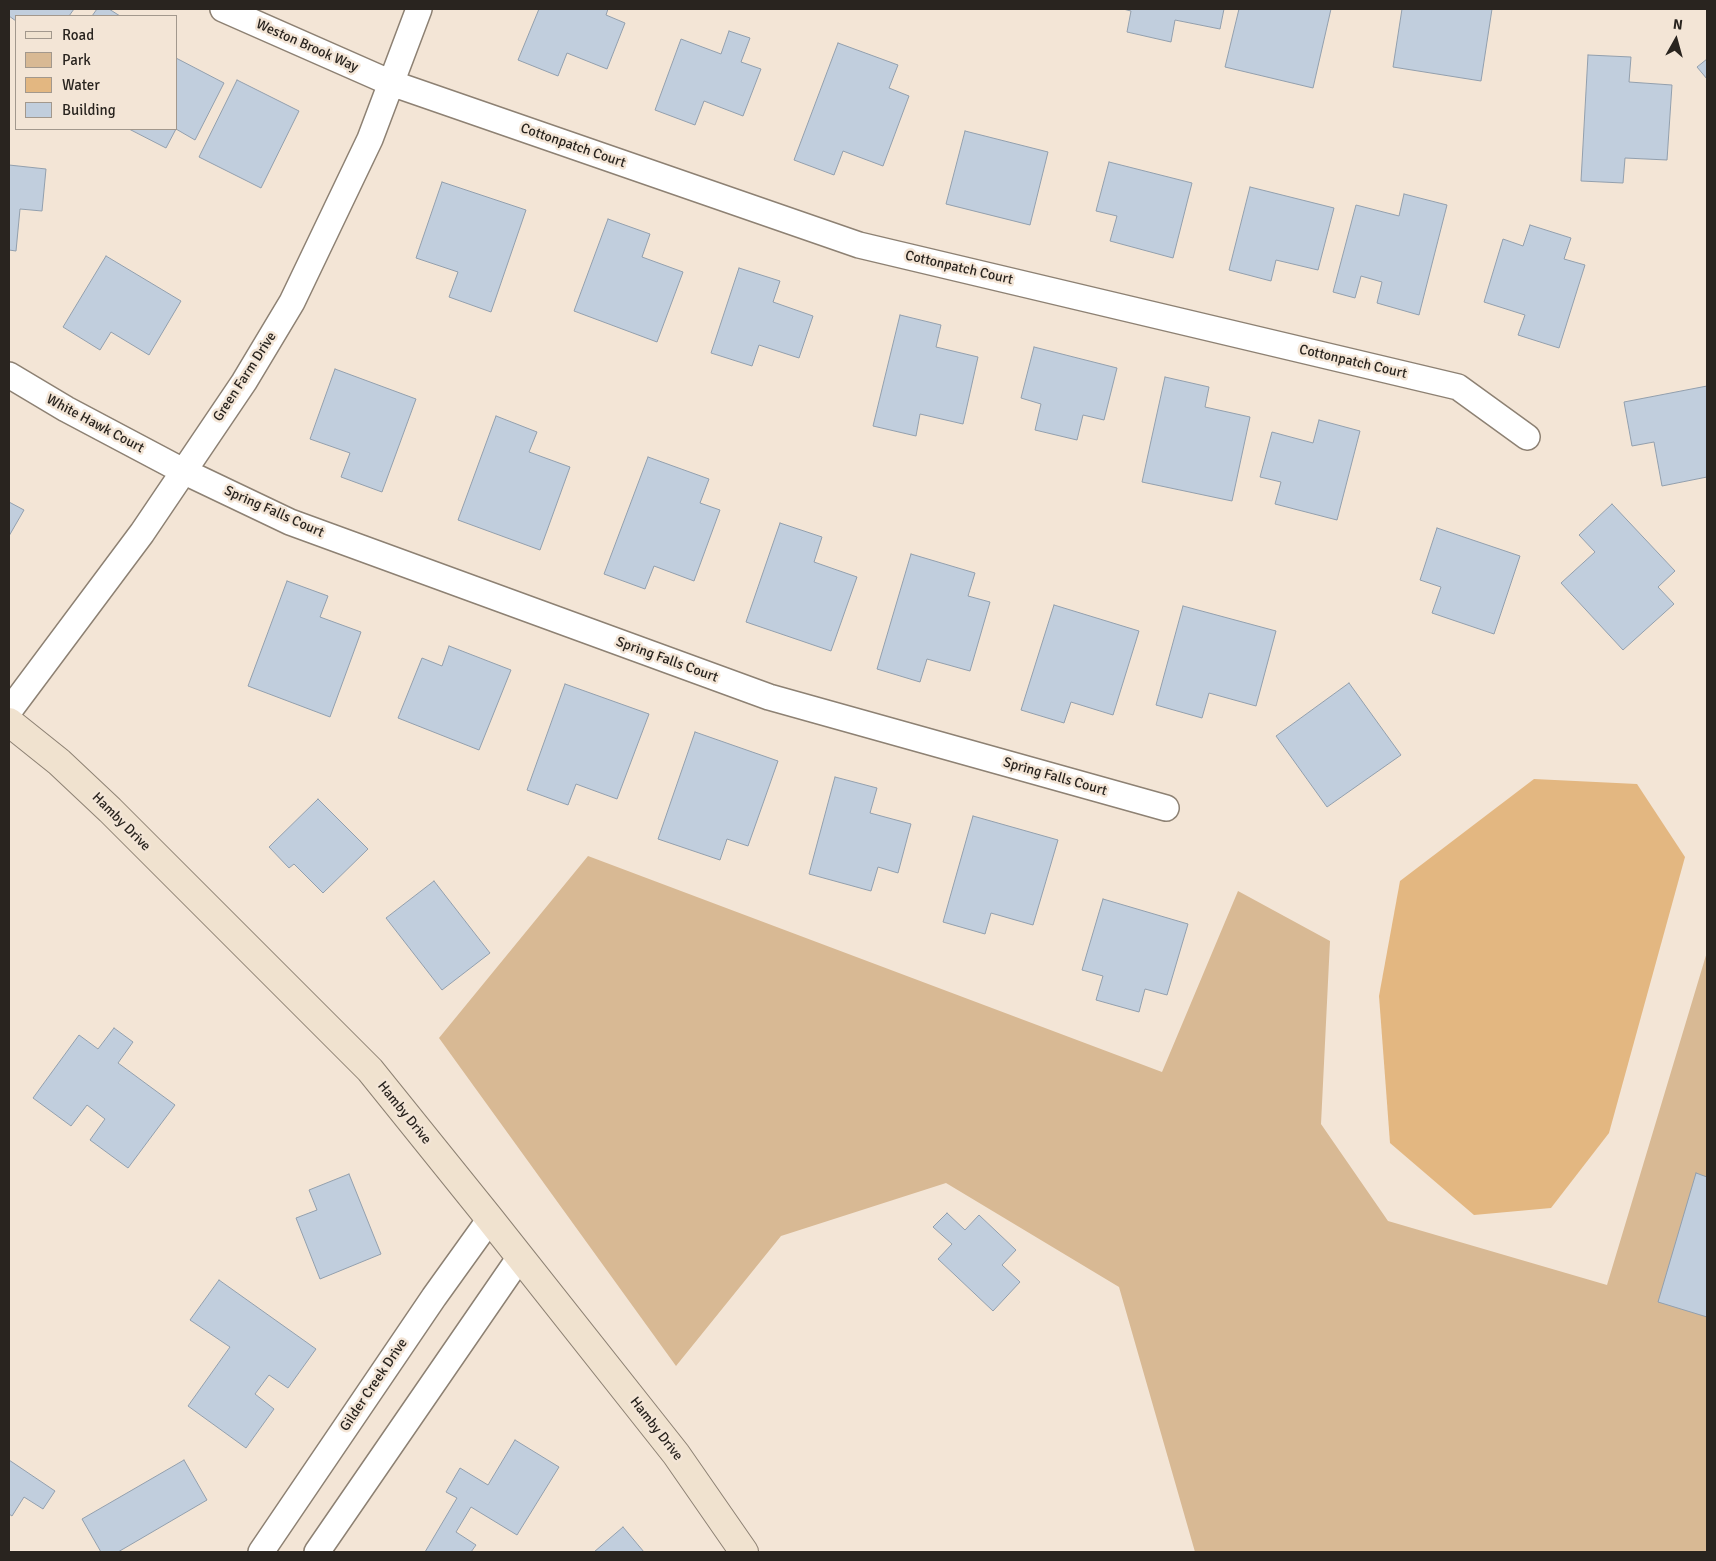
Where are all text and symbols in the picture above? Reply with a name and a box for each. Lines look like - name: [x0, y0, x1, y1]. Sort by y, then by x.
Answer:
- legend: [15, 15, 178, 130]
- north arrow: [1651, 15, 1701, 65]
- street label: Weston Brook Way: [253, 16, 361, 76]
- text: N: [1672, 16, 1684, 34]
- text: Road: [62, 26, 94, 44]
- text: Park: [62, 51, 91, 69]
- text: Water: [62, 76, 100, 94]
- text: Building: [62, 101, 116, 119]
- street label: Cottonpatch Court: [518, 120, 628, 172]
- street label: Cottonpatch Court: [903, 247, 1015, 289]
- street label: Green Farm Drive: [210, 329, 280, 425]
- street label: Cottonpatch Court: [1297, 341, 1409, 383]
- street label: White Hawk Court: [43, 391, 147, 457]
- street label: Spring Falls Court: [222, 482, 326, 542]
- street label: Spring Falls Court: [614, 634, 720, 686]
- street label: Spring Falls Court: [1001, 754, 1109, 800]
- street label: Hamby Drive: [88, 789, 154, 855]
- street label: Hamby Drive: [374, 1078, 434, 1148]
- street label: Gilder Creek Drive: [337, 1335, 411, 1435]
- street label: Hamby Drive: [626, 1394, 686, 1464]

